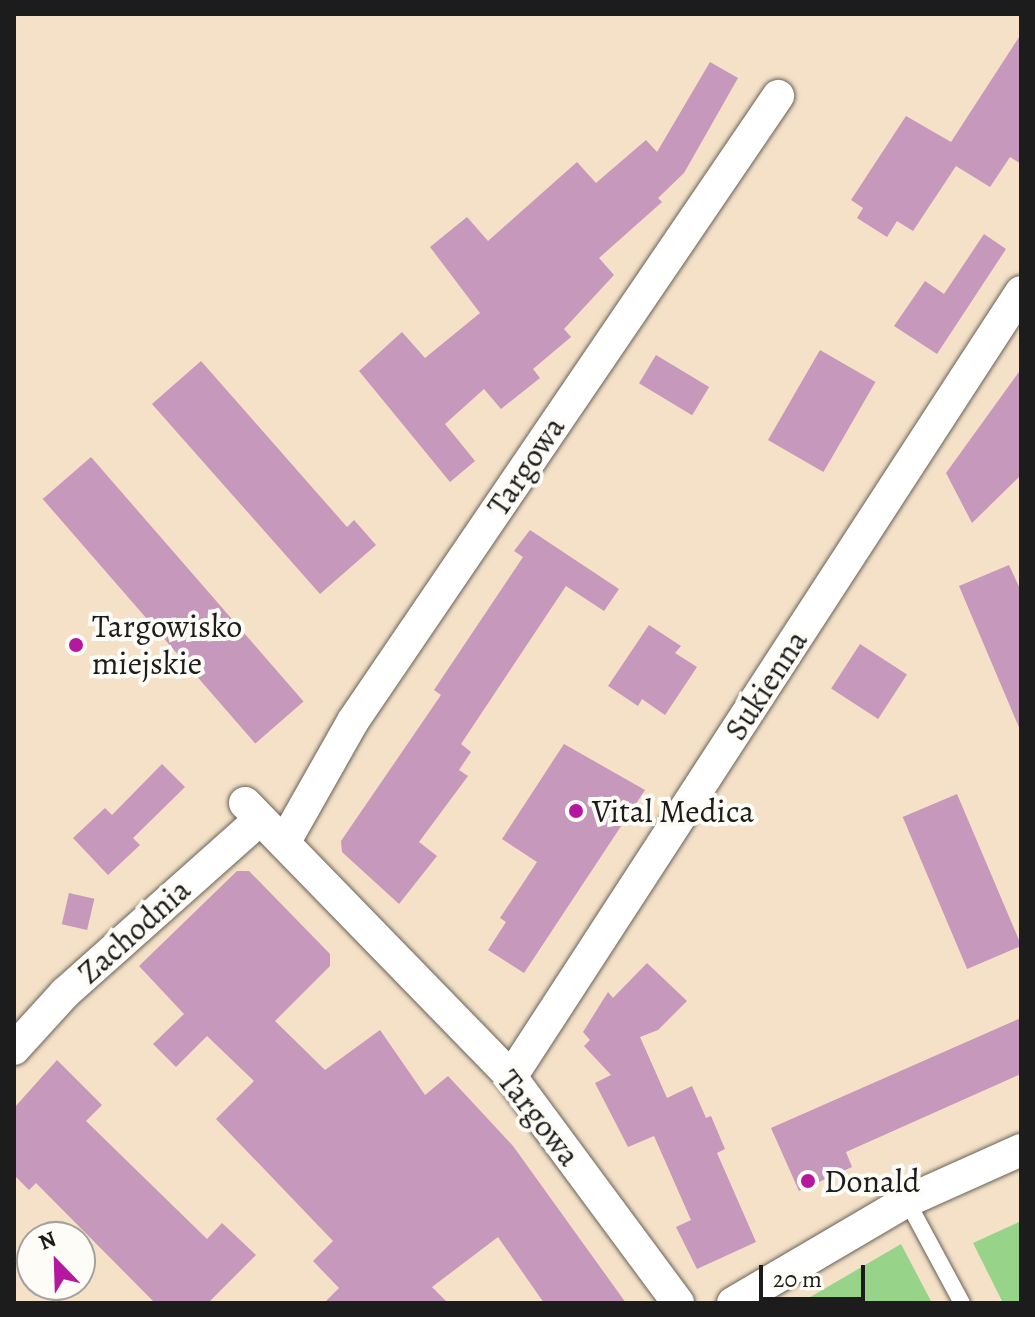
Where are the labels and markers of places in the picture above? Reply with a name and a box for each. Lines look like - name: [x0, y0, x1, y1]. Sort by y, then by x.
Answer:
- place label: Targowisko miejskie: [92, 608, 242, 683]
- marker: Targowisko miejskie: [67, 636, 85, 654]
- place label: Vital Medica: [592, 792, 754, 830]
- marker: Vital Medica: [567, 802, 585, 820]
- place label: Donald: [824, 1162, 920, 1200]
- marker: Donald: [799, 1172, 817, 1190]

